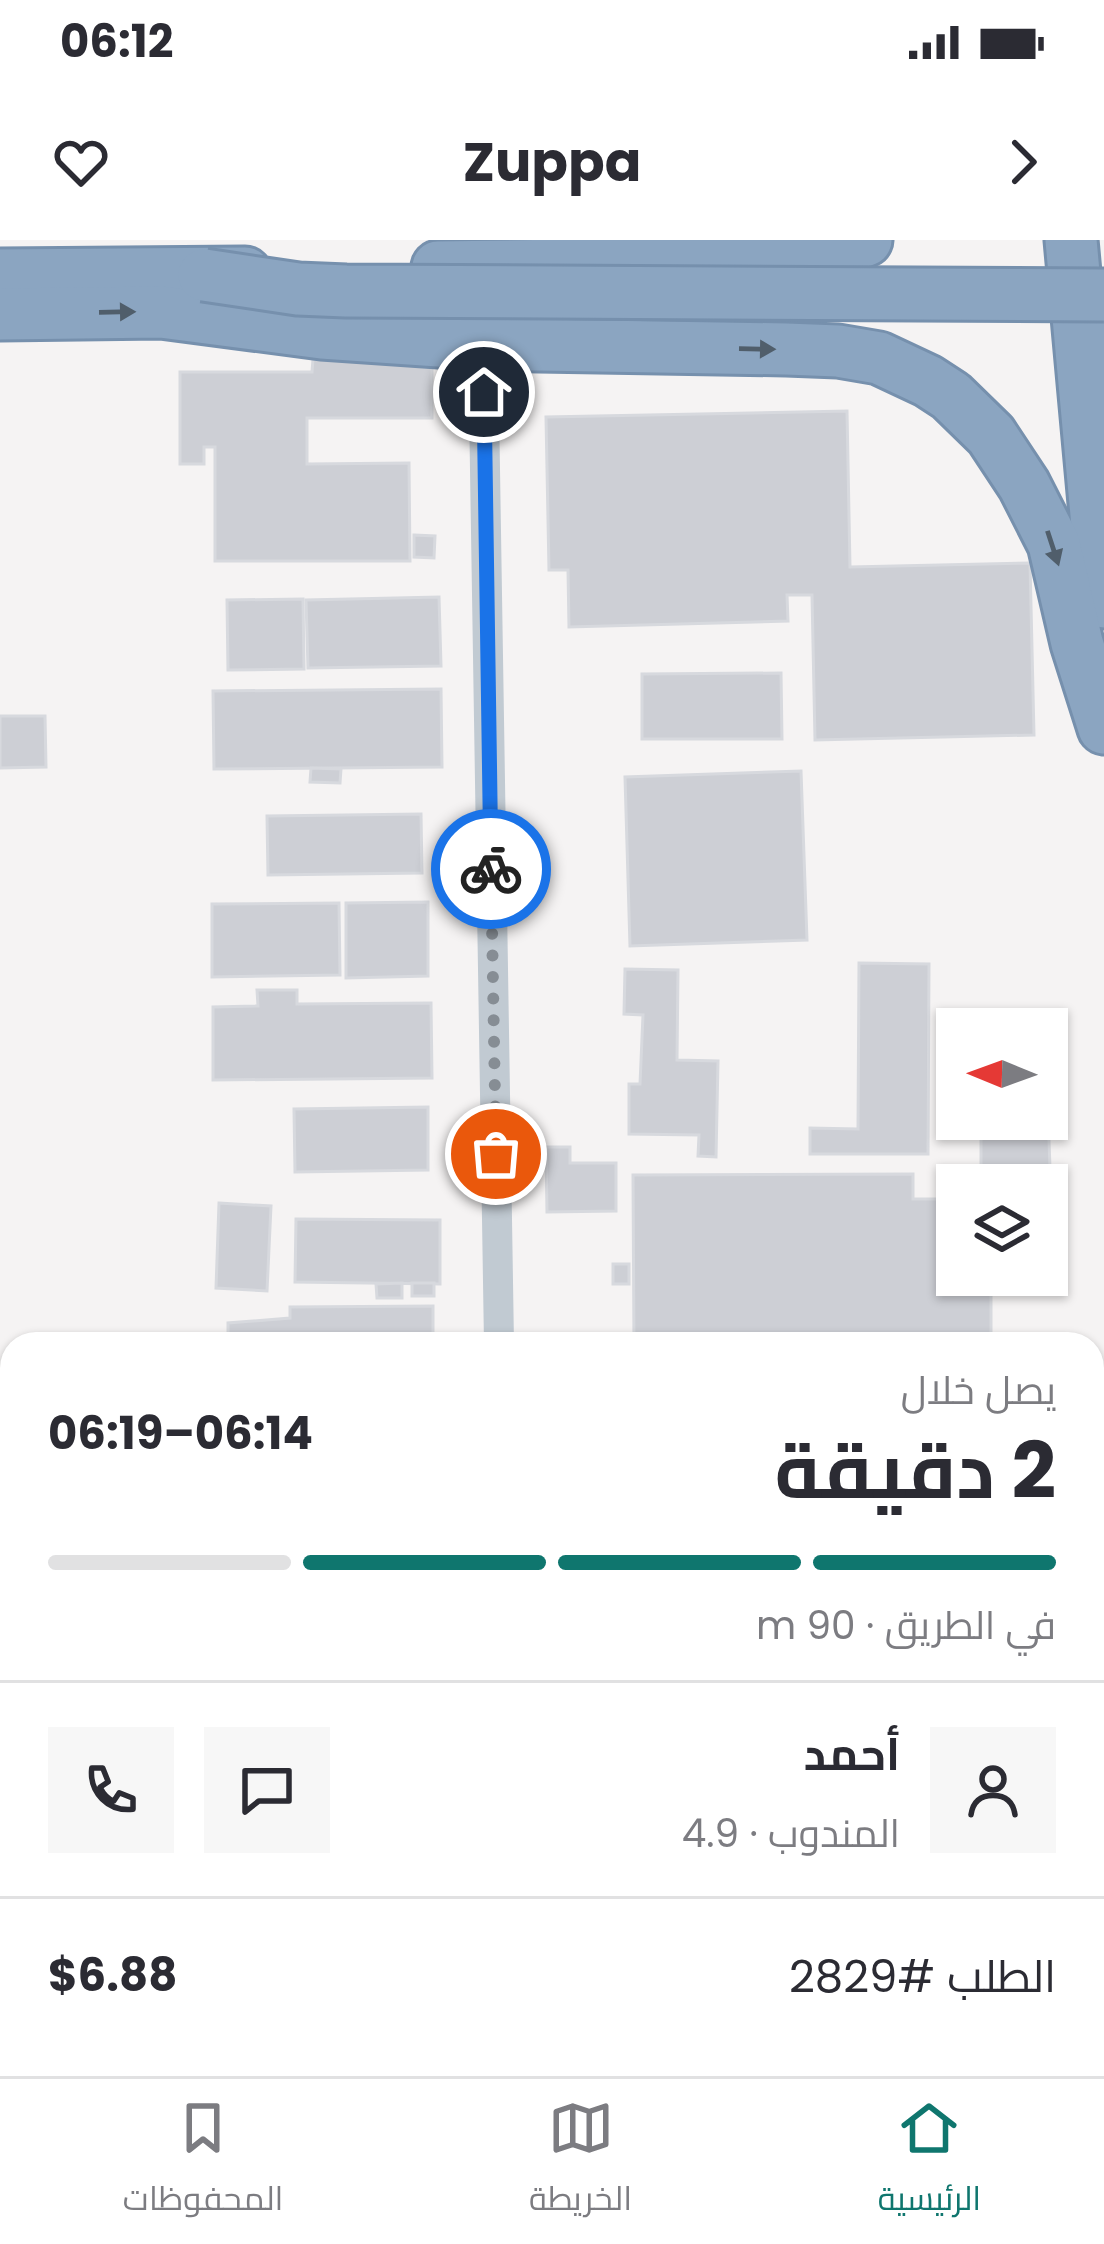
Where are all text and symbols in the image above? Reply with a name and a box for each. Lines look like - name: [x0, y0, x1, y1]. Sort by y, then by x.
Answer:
- text: 06:12: [60, 10, 173, 73]
- text: Zuppa: [463, 124, 641, 200]
- icon: heart: [48, 129, 114, 195]
- icon: forward: [990, 129, 1056, 195]
- one-way arrow: [99, 303, 137, 322]
- one-way arrow: [739, 339, 777, 358]
- pin: [433, 341, 535, 443]
- icon: home: [451, 359, 517, 425]
- one-way arrow: [1044, 530, 1063, 567]
- courier: [431, 809, 551, 929]
- icon: bike: [458, 836, 524, 902]
- north arrow: [936, 1008, 1068, 1140]
- map controls: [936, 1008, 1068, 1296]
- pin: [445, 1103, 547, 1205]
- icon: bag: [463, 1121, 529, 1187]
- button: layers: [936, 1164, 1068, 1296]
- text: يصل خلال: [901, 1363, 1056, 1418]
- text: 06:14–06:19: [48, 1402, 313, 1465]
- text: 2 دقيقة: [774, 1416, 1056, 1525]
- text: في الطريق · 90 m: [756, 1598, 1056, 1653]
- text: أحمد: [804, 1723, 900, 1786]
- button: phone: [48, 1727, 174, 1853]
- button: chat: [204, 1727, 330, 1853]
- button: person: [930, 1727, 1056, 1853]
- text: المندوب · 4.9: [682, 1806, 900, 1861]
- text: $6.88: [48, 1944, 177, 2007]
- text: الطلب #2829: [789, 1945, 1056, 2008]
- tab: المحفوظات: [123, 2095, 283, 2229]
- tab: الخريطة: [529, 2095, 632, 2229]
- tab: الرئيسية: [878, 2095, 981, 2229]

